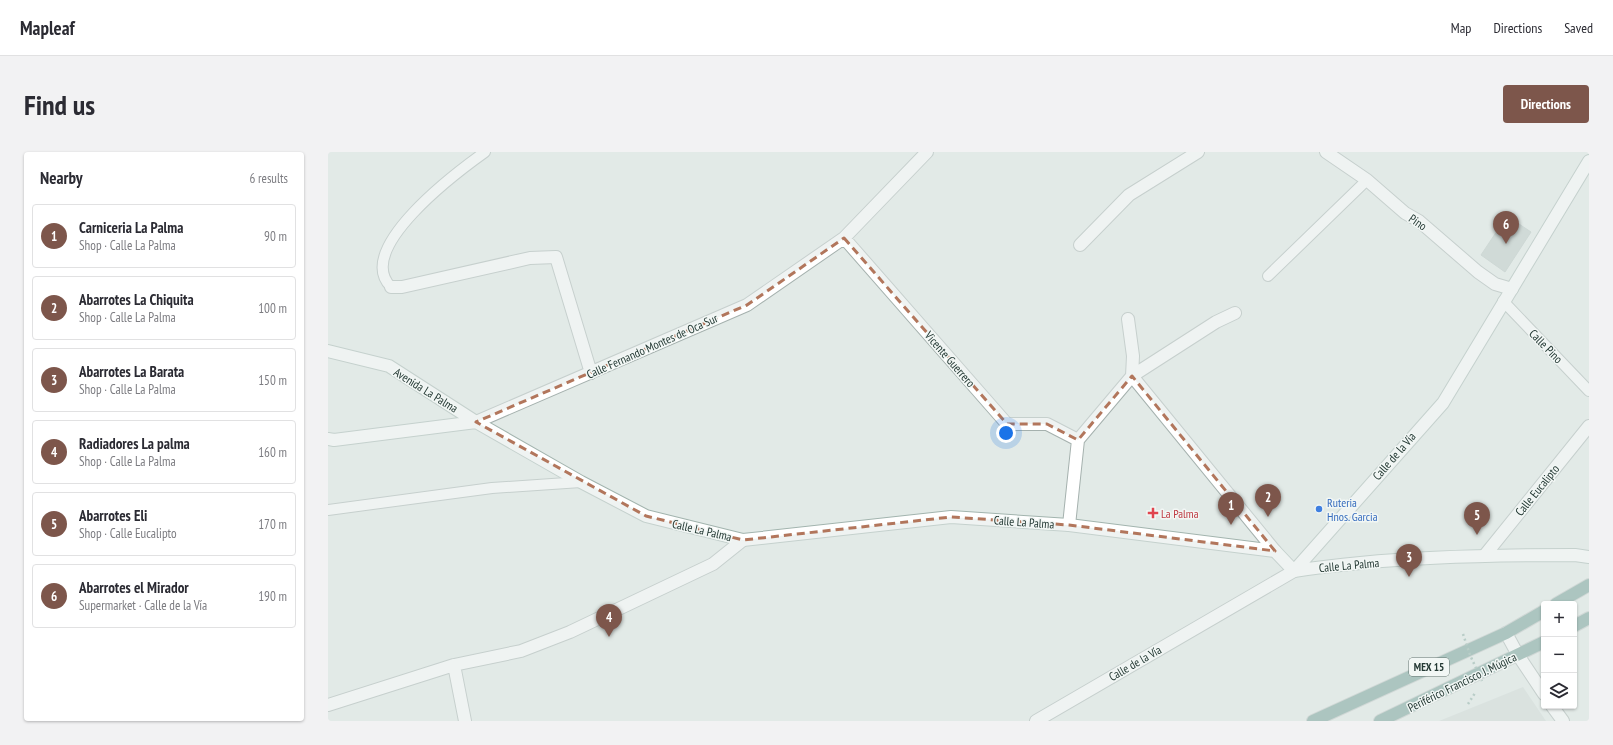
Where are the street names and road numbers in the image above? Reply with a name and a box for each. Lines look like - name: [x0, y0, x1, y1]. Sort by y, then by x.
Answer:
- street label: Pino: [1406, 211, 1430, 233]
- street label: Calle Fernando Montes de Oca Sur: [584, 310, 721, 382]
- street label: Calle Pino: [1526, 326, 1566, 366]
- street label: Vicente Guerrero: [921, 327, 978, 390]
- street label: Avenida La Palma: [391, 364, 461, 416]
- street label: Calle de la Vía: [1369, 429, 1419, 483]
- street label: Calle Eucalipto: [1512, 461, 1562, 519]
- street label: Calle La Palma: [993, 512, 1055, 532]
- street label: Calle La Palma: [671, 516, 733, 544]
- street label: Calle La Palma: [1318, 555, 1380, 575]
- street label: Calle de la Vía: [1106, 642, 1164, 684]
- street label: Periférico Francisco J. Múgica: [1405, 649, 1519, 715]
- road number: MEX 15: [1409, 658, 1449, 676]

